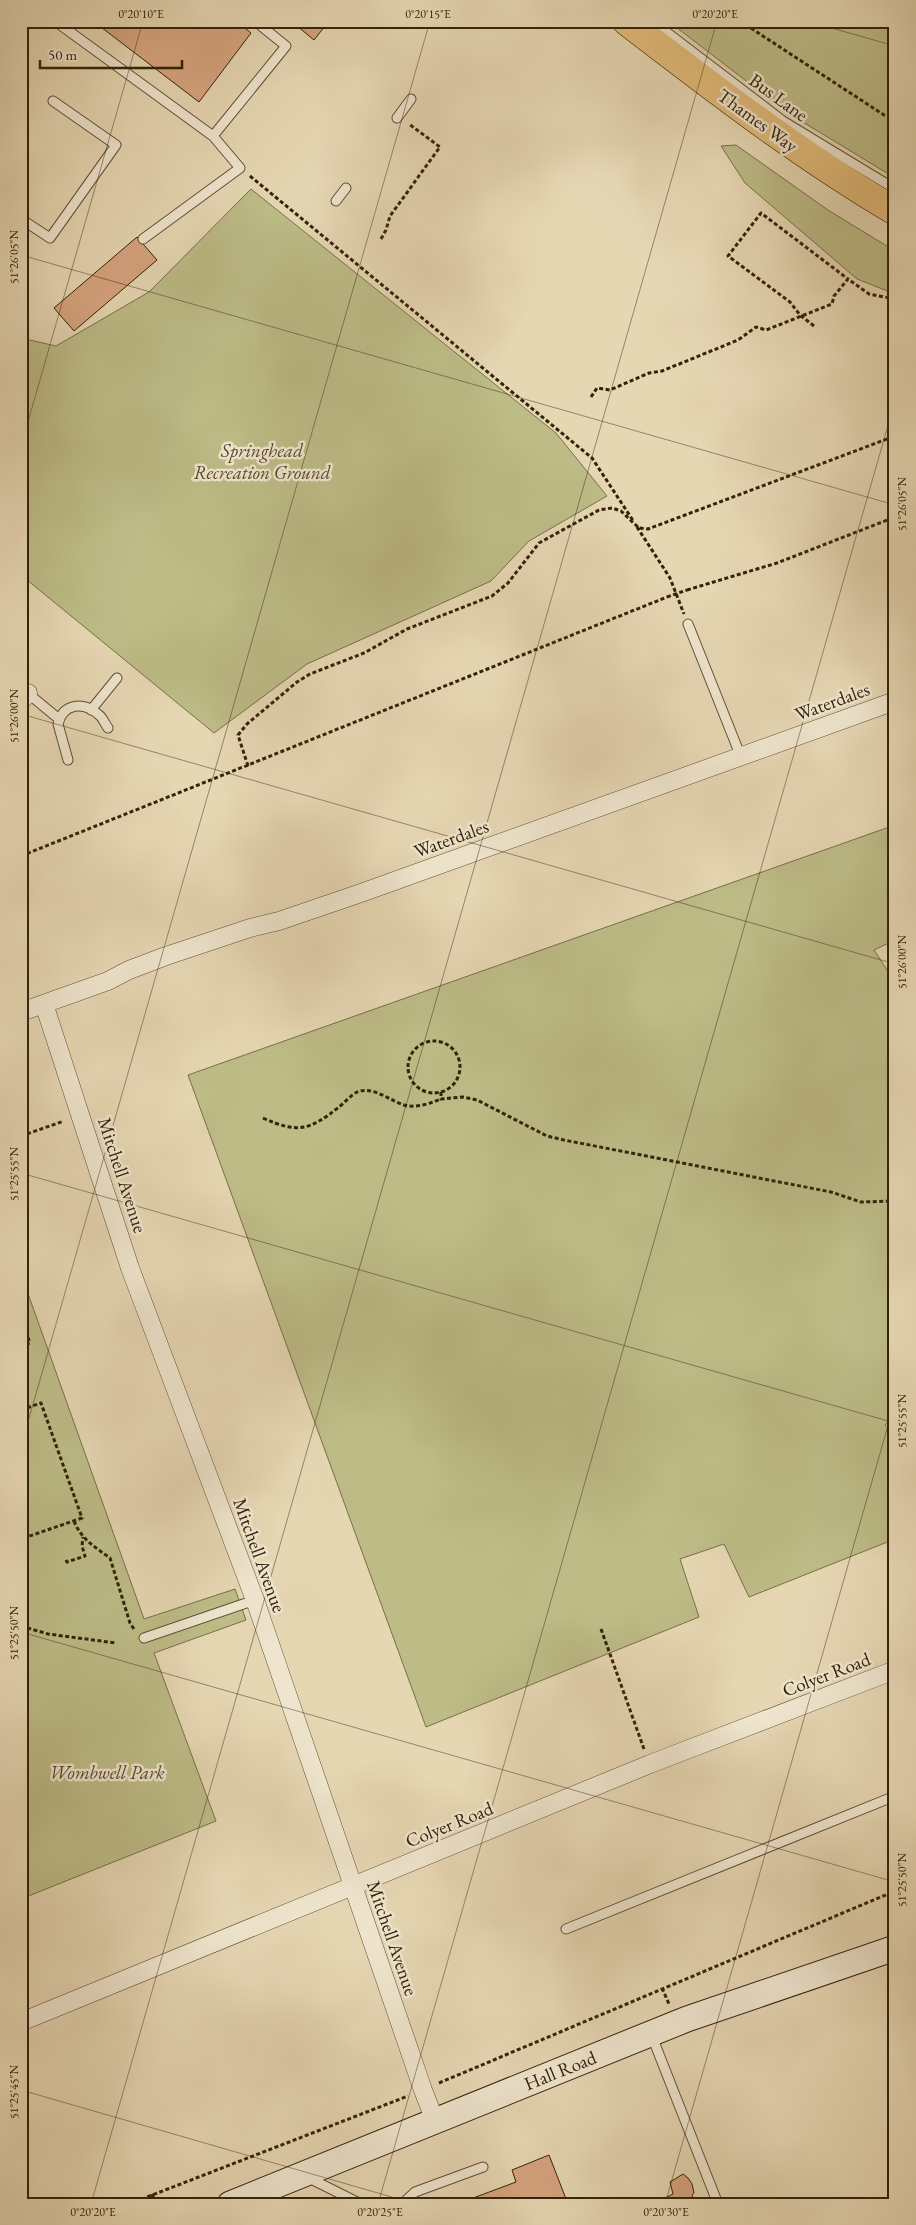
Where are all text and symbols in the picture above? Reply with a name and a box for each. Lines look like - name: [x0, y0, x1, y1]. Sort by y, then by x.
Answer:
- text: 0°20'10"E: [118, 6, 164, 22]
- text: 0°20'15"E: [405, 6, 451, 22]
- text: 0°20'20"E: [692, 6, 738, 22]
- scale bar: [40, 38, 182, 70]
- text: 50 m: [48, 45, 77, 64]
- street label: Bus Lane: [744, 68, 813, 127]
- street label: Thames Way: [713, 83, 803, 158]
- text: 51°26'05"N: [6, 230, 22, 284]
- park label: Springhead Recreation Ground: [194, 438, 331, 485]
- text: 51°26'05"N: [894, 477, 910, 531]
- street label: Waterdales: [791, 676, 873, 727]
- text: 51°26'00"N: [6, 689, 22, 743]
- street label: Waterdales: [410, 813, 492, 864]
- text: 51°26'00"N: [894, 935, 910, 989]
- street label: Mitchell Avenue: [92, 1114, 153, 1236]
- text: 51°25'55"N: [6, 1147, 22, 1201]
- text: 51°25'55"N: [894, 1394, 910, 1448]
- street label: Mitchell Avenue: [227, 1494, 292, 1616]
- text: 51°25'50"N: [6, 1606, 22, 1660]
- street label: Colyer Road: [779, 1646, 874, 1703]
- park label: Wombwell Park: [49, 1760, 165, 1785]
- street label: Colyer Road: [402, 1795, 497, 1853]
- text: 51°25'50"N: [894, 1853, 910, 1907]
- street label: Mitchell Avenue: [361, 1877, 424, 1999]
- street label: Hall Road: [520, 2045, 600, 2096]
- text: 51°25'45"N: [6, 2065, 22, 2119]
- text: 0°20'20"E: [70, 2204, 116, 2220]
- text: 0°20'25"E: [357, 2204, 403, 2220]
- text: 0°20'30"E: [643, 2204, 689, 2220]

